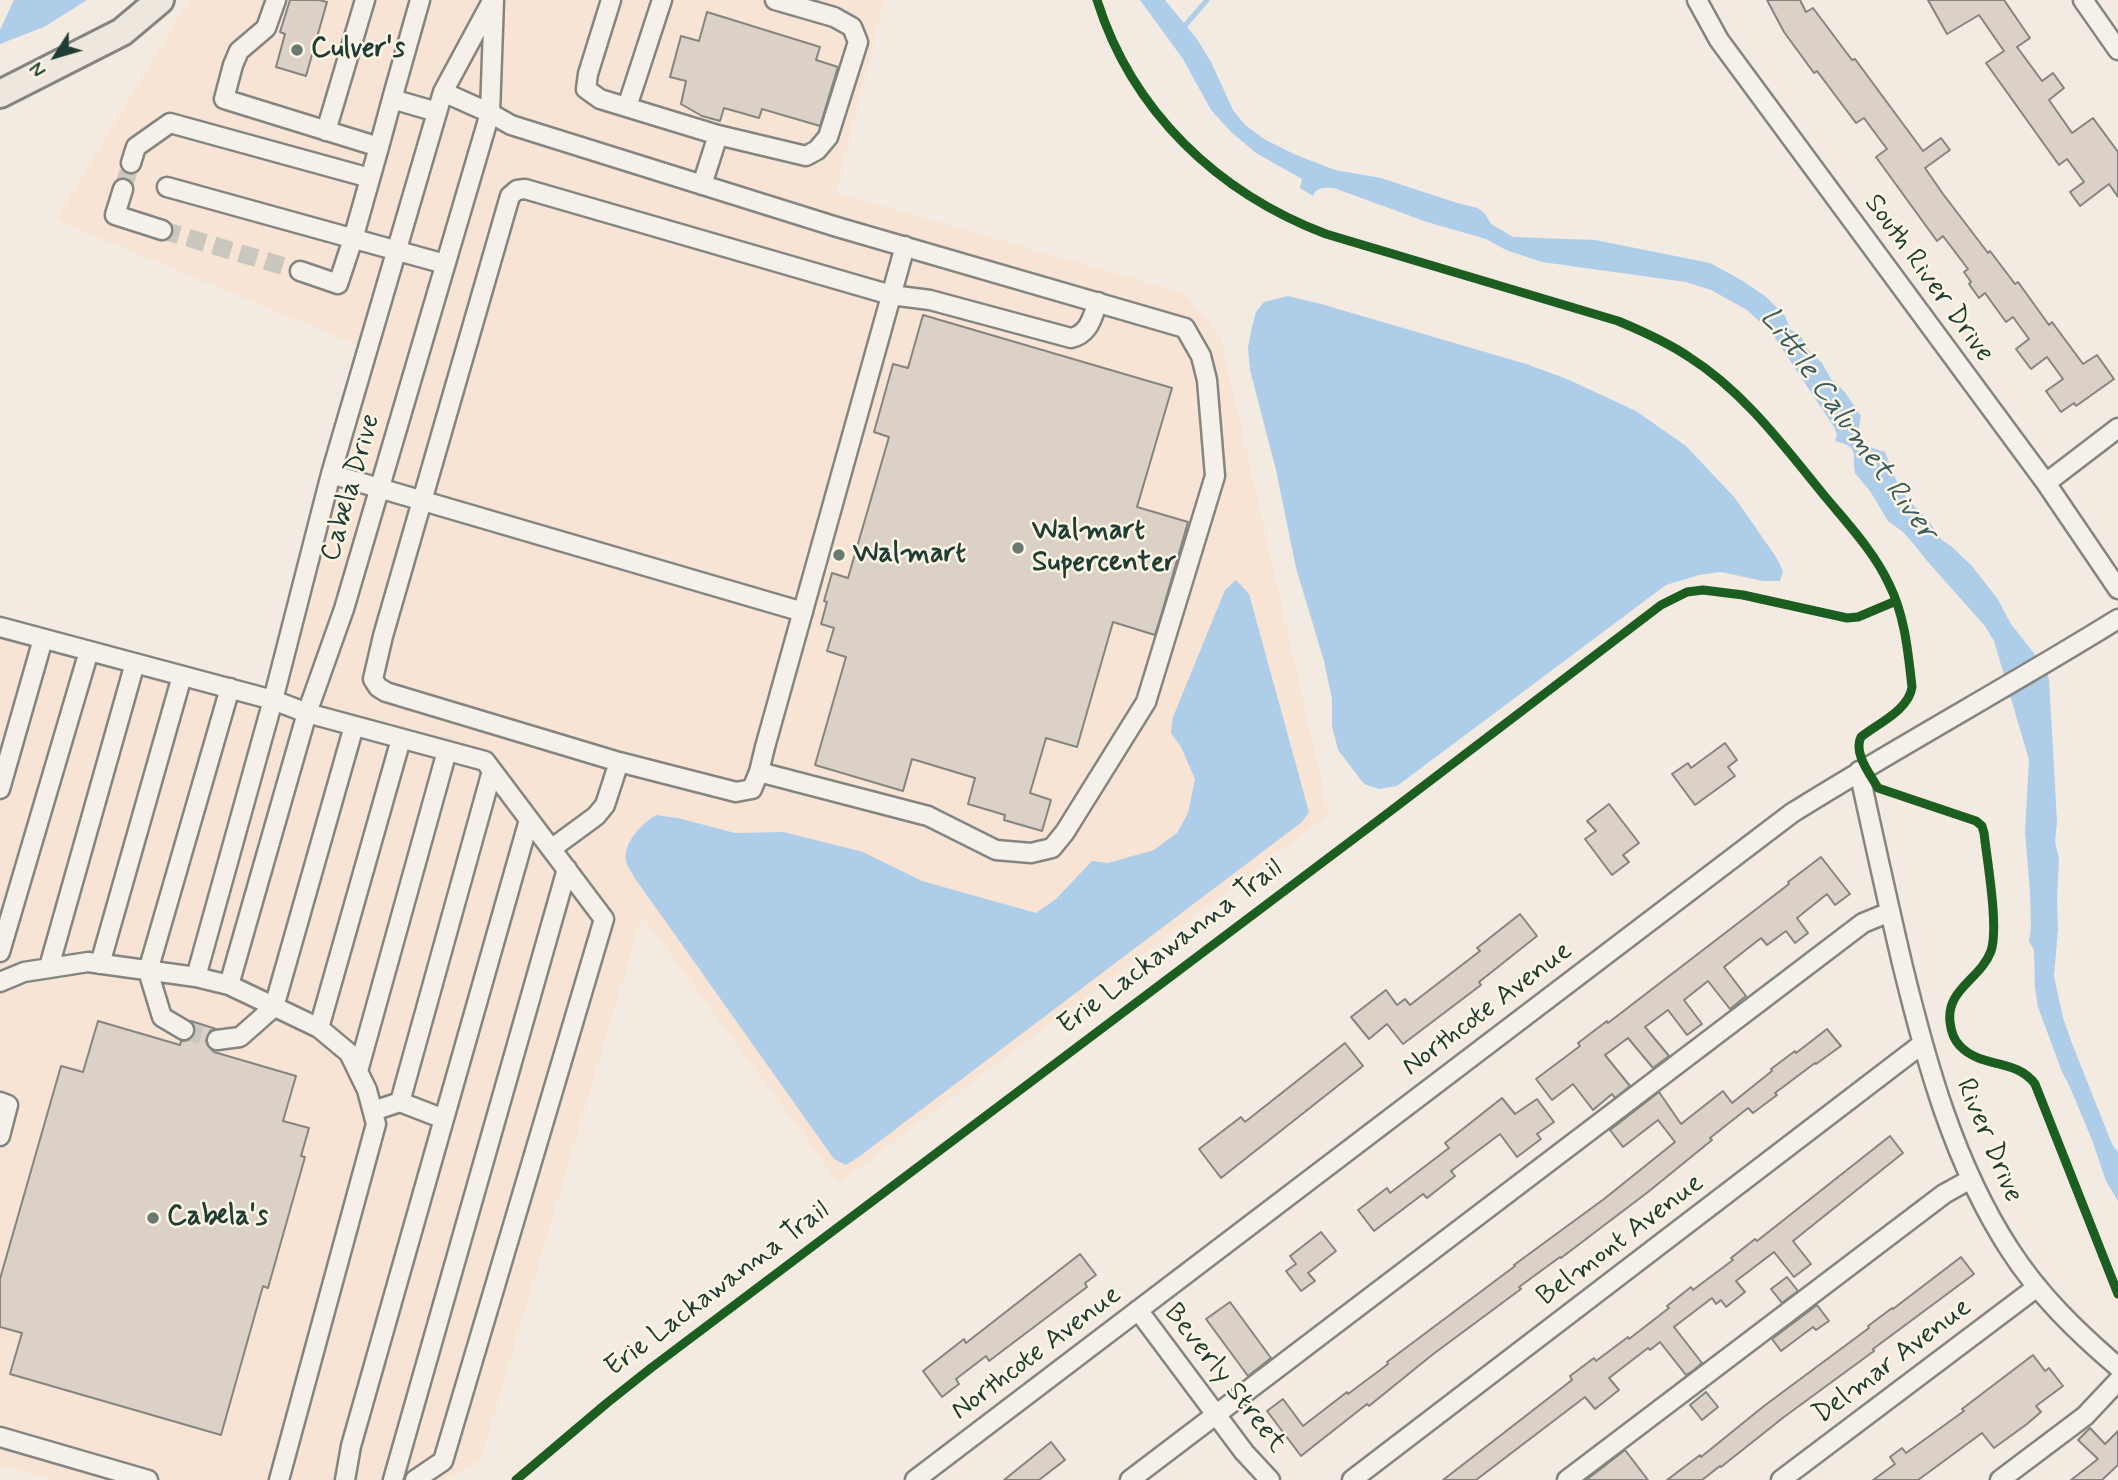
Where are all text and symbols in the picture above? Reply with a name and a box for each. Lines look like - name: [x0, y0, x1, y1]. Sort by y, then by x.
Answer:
- north arrow: [21, 21, 91, 91]
- place label: Culver's: [311, 33, 405, 67]
- marker: Culver's: [289, 42, 305, 58]
- text: N: [25, 56, 53, 82]
- street label: South River Drive: [1856, 188, 2000, 370]
- water label: Little Calumet River: [1751, 302, 1943, 548]
- street label: Cabela Drive: [315, 410, 389, 566]
- place label: Walmart Supercenter: [1032, 515, 1176, 581]
- place label: Walmart: [853, 538, 966, 572]
- marker: Walmart Supercenter: [1010, 540, 1026, 556]
- marker: Walmart: [831, 547, 847, 563]
- street label: Erie Lackawanna Trail: [1052, 853, 1290, 1043]
- street label: Northcote Avenue: [1396, 935, 1580, 1085]
- street label: River Drive: [1947, 1074, 2029, 1208]
- street label: Belmont Avenue: [1531, 1167, 1711, 1315]
- street label: Erie Lackawanna Trail: [599, 1195, 837, 1385]
- place label: Cabela's: [167, 1201, 268, 1235]
- marker: Cabela's: [145, 1210, 161, 1226]
- street label: Northcote Avenue: [945, 1279, 1129, 1429]
- street label: Delmar Avenue: [1807, 1292, 1979, 1432]
- street label: Beverly Street: [1155, 1298, 1293, 1460]

